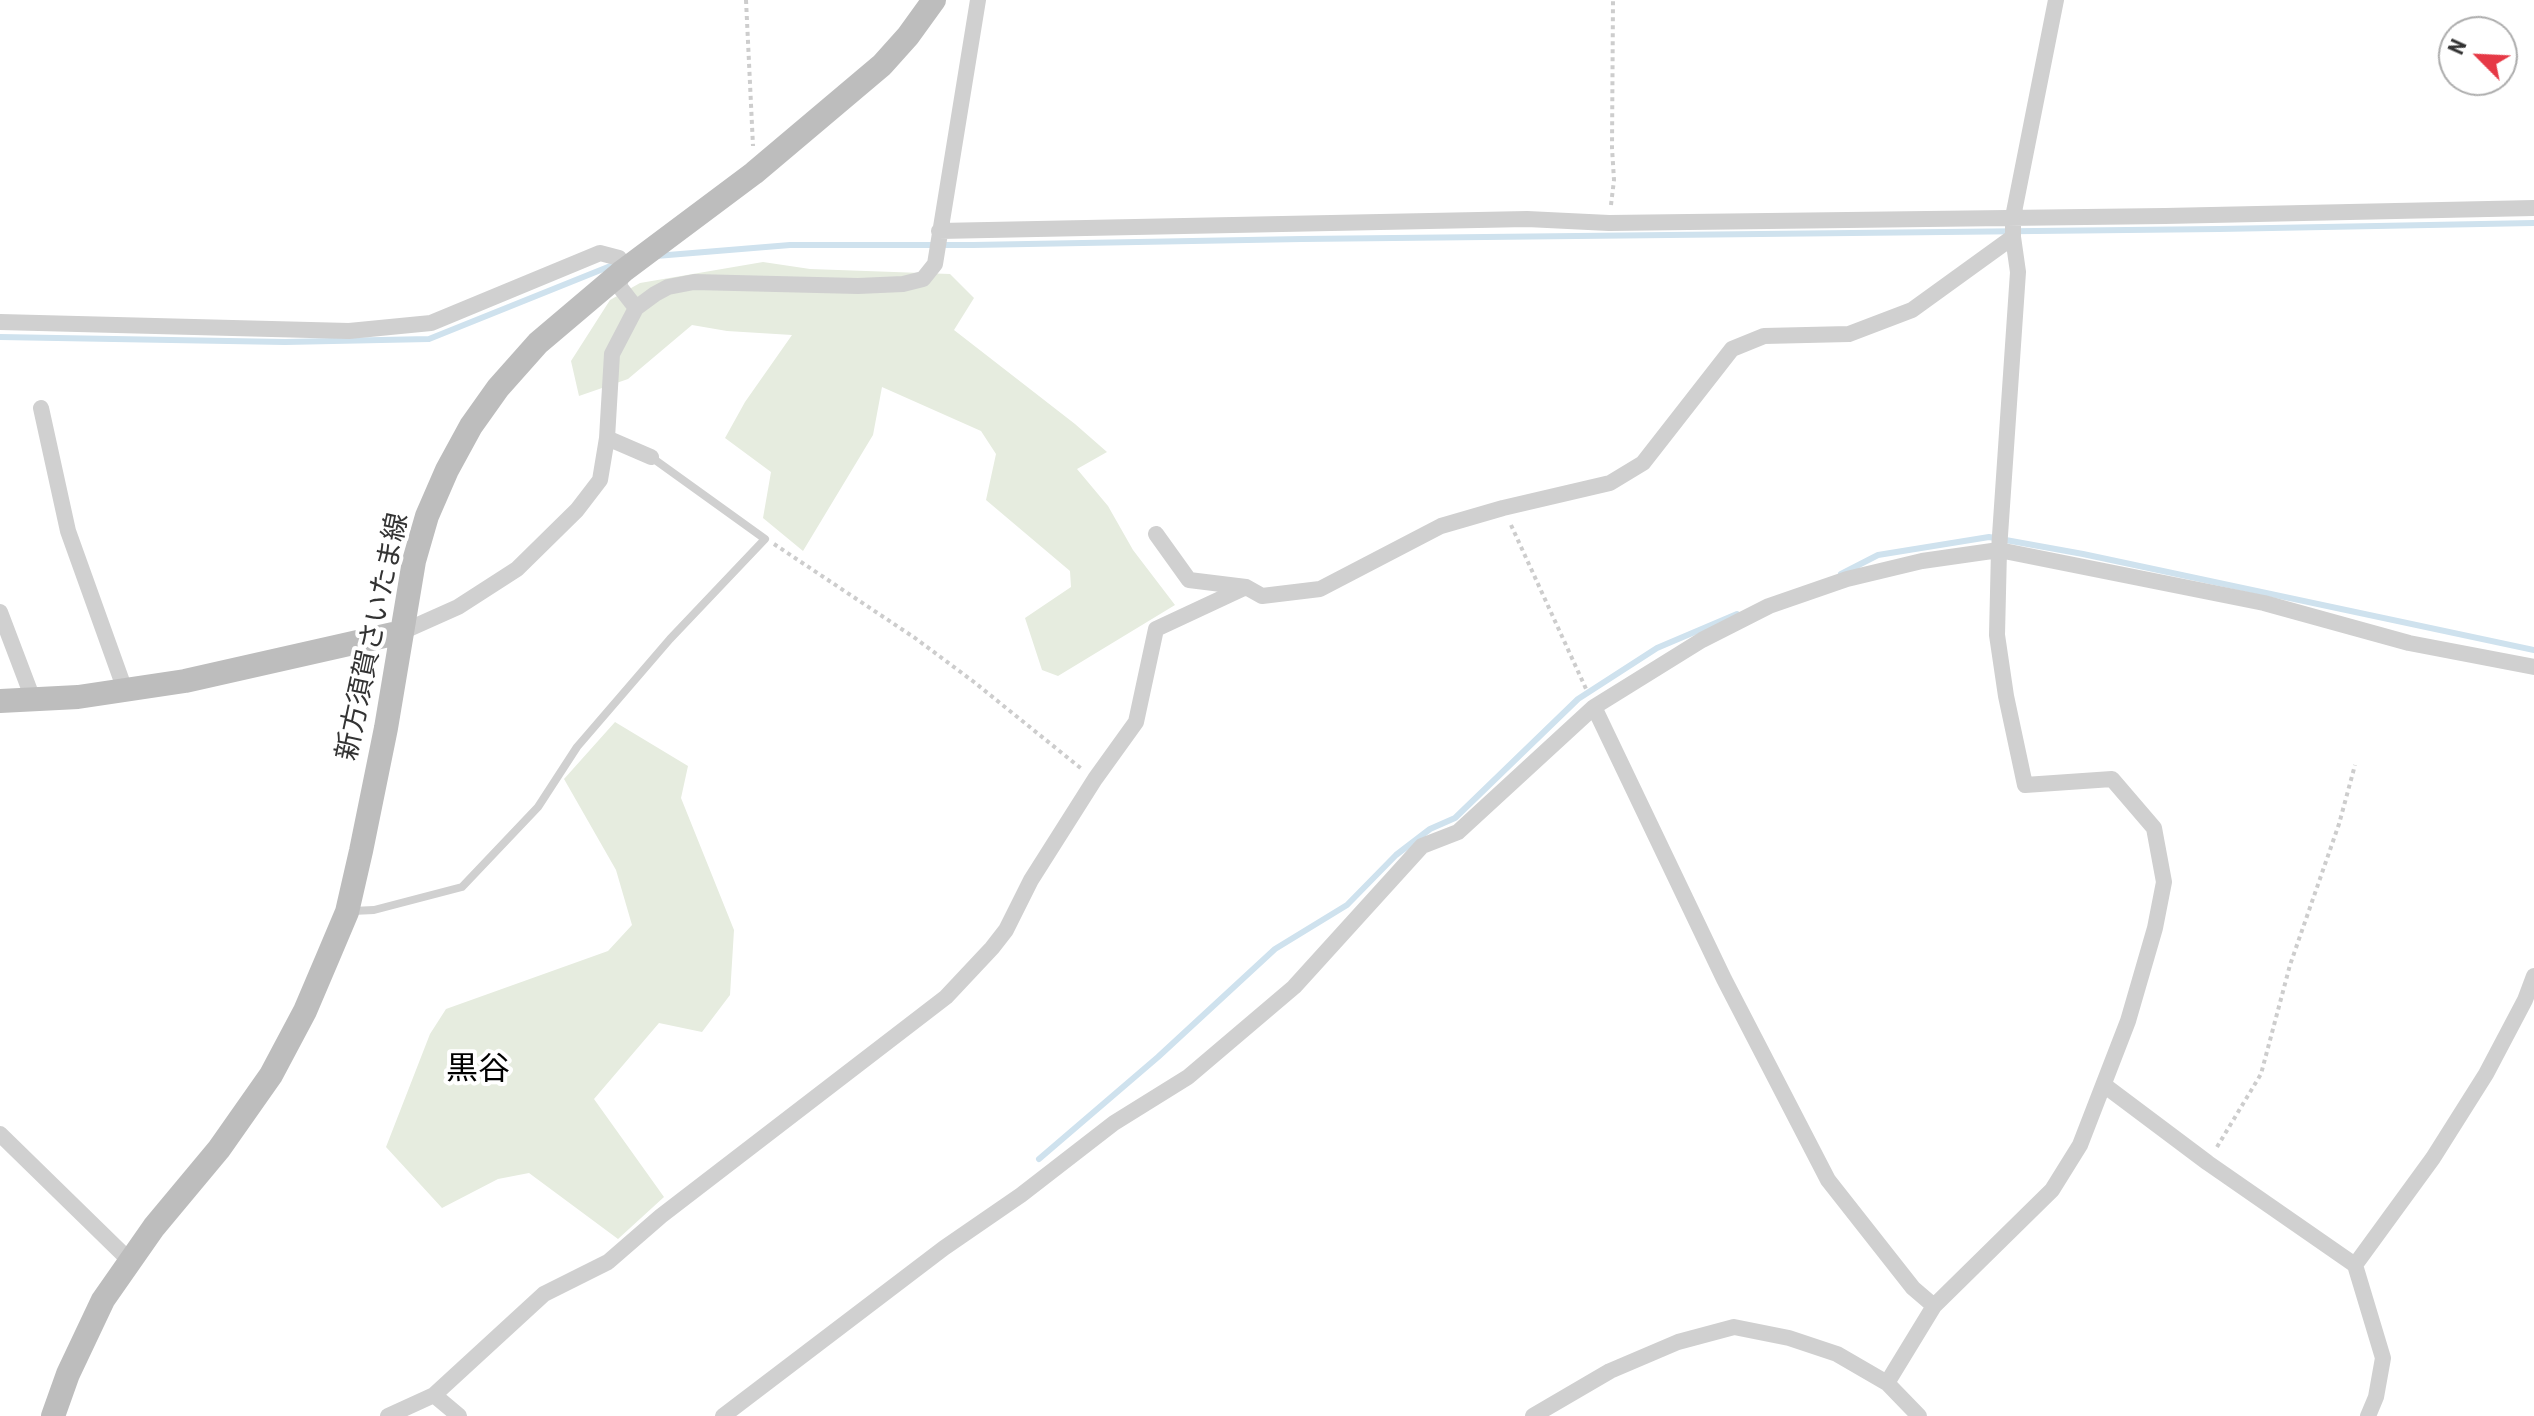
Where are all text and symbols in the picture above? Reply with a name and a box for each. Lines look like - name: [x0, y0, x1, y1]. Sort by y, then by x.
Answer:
- north arrow: [2438, 16, 2518, 96]
- text: N: [2443, 36, 2472, 58]
- street label: 新方須賀さいたま線: [331, 510, 417, 764]
- district label: 黒谷: [446, 1052, 510, 1090]

